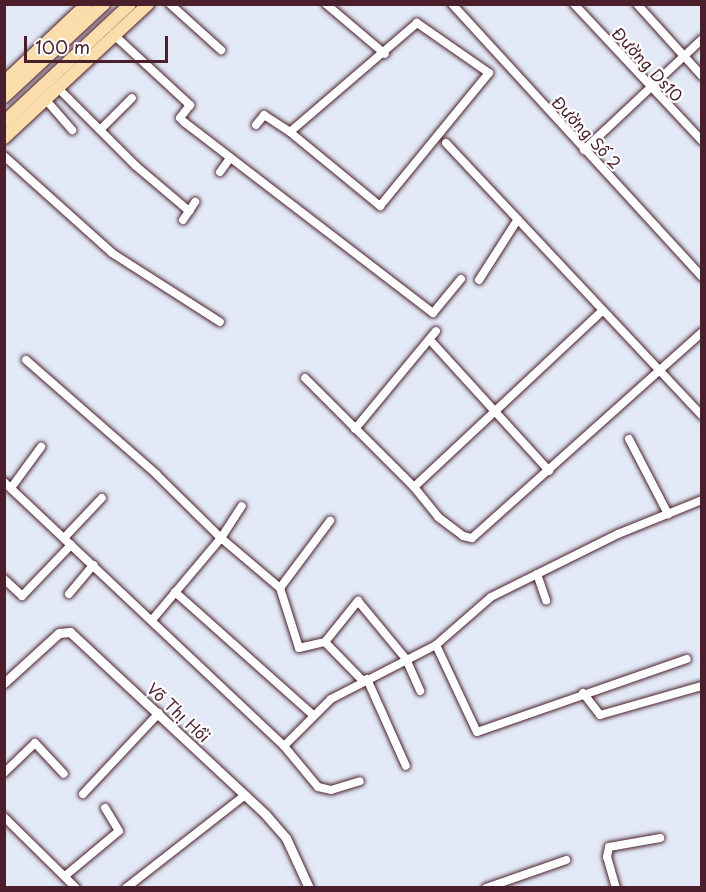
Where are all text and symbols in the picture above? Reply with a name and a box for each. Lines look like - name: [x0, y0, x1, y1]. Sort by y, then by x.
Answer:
- street label: Đường Ds10: [609, 23, 687, 105]
- scale bar: [27, 24, 171, 62]
- text: 100 m: [35, 33, 90, 60]
- street label: Đường Số 2: [549, 92, 625, 172]
- street label: Võ Thị Hồi: [143, 678, 215, 746]

